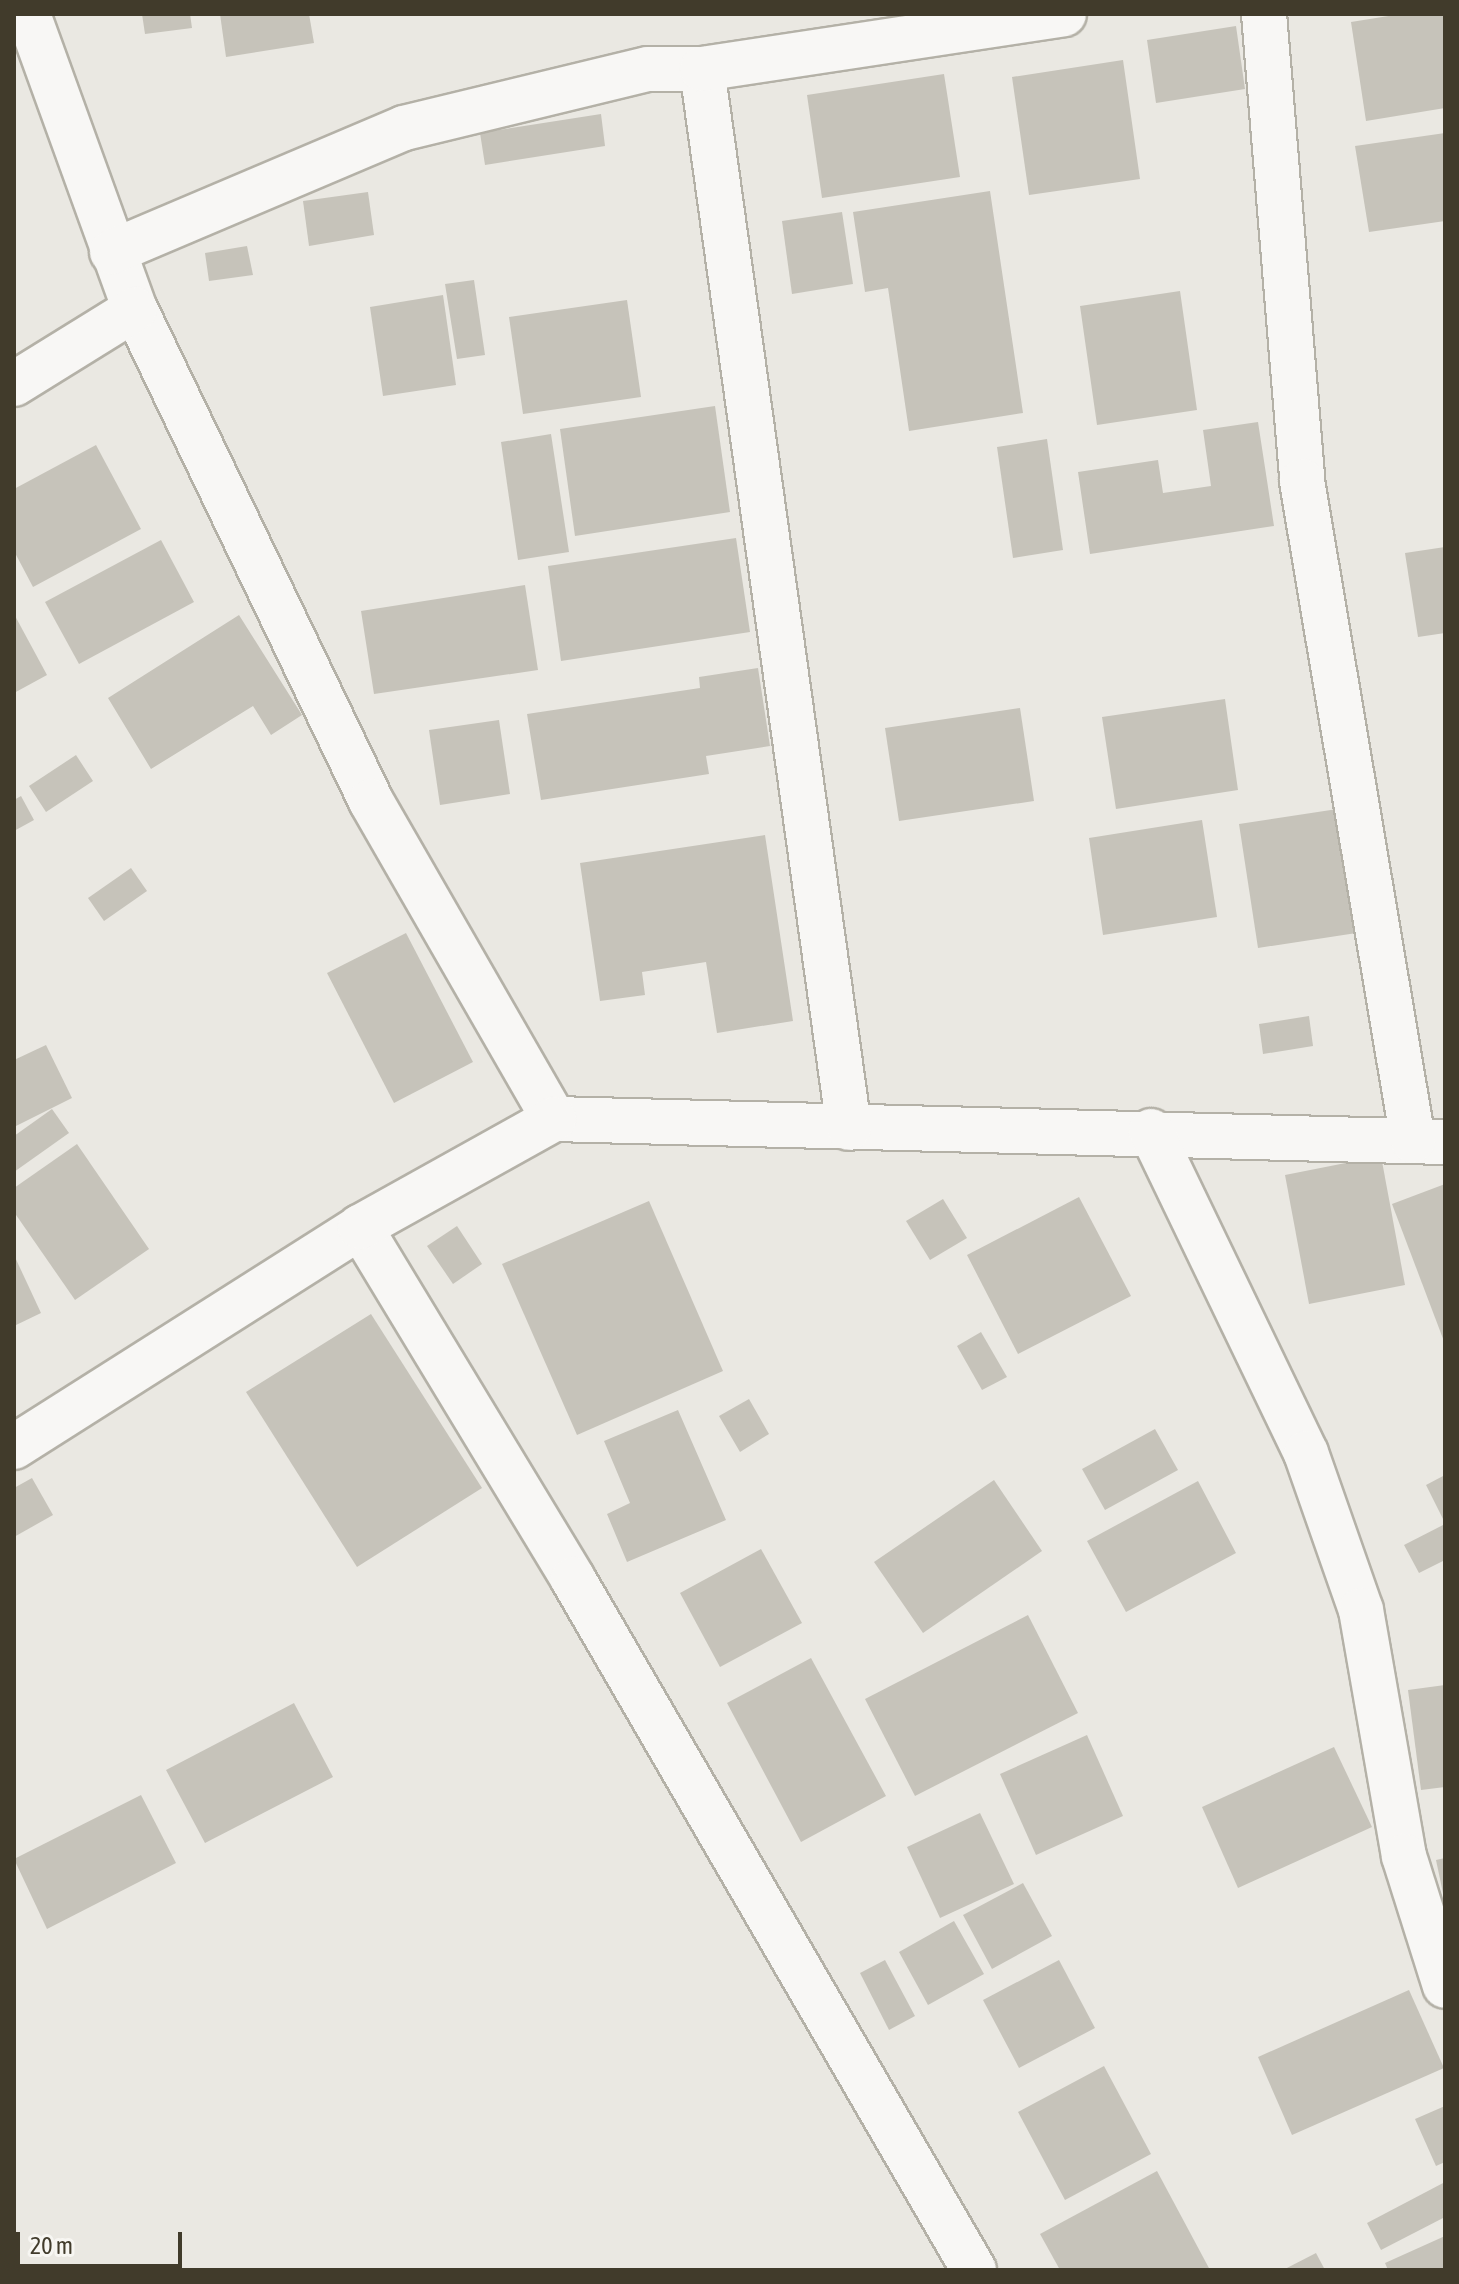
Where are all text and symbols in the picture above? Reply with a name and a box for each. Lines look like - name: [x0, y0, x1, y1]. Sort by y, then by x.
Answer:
- scale bar: [20, 2216, 186, 2266]
- text: 20 m: [30, 2232, 73, 2259]

